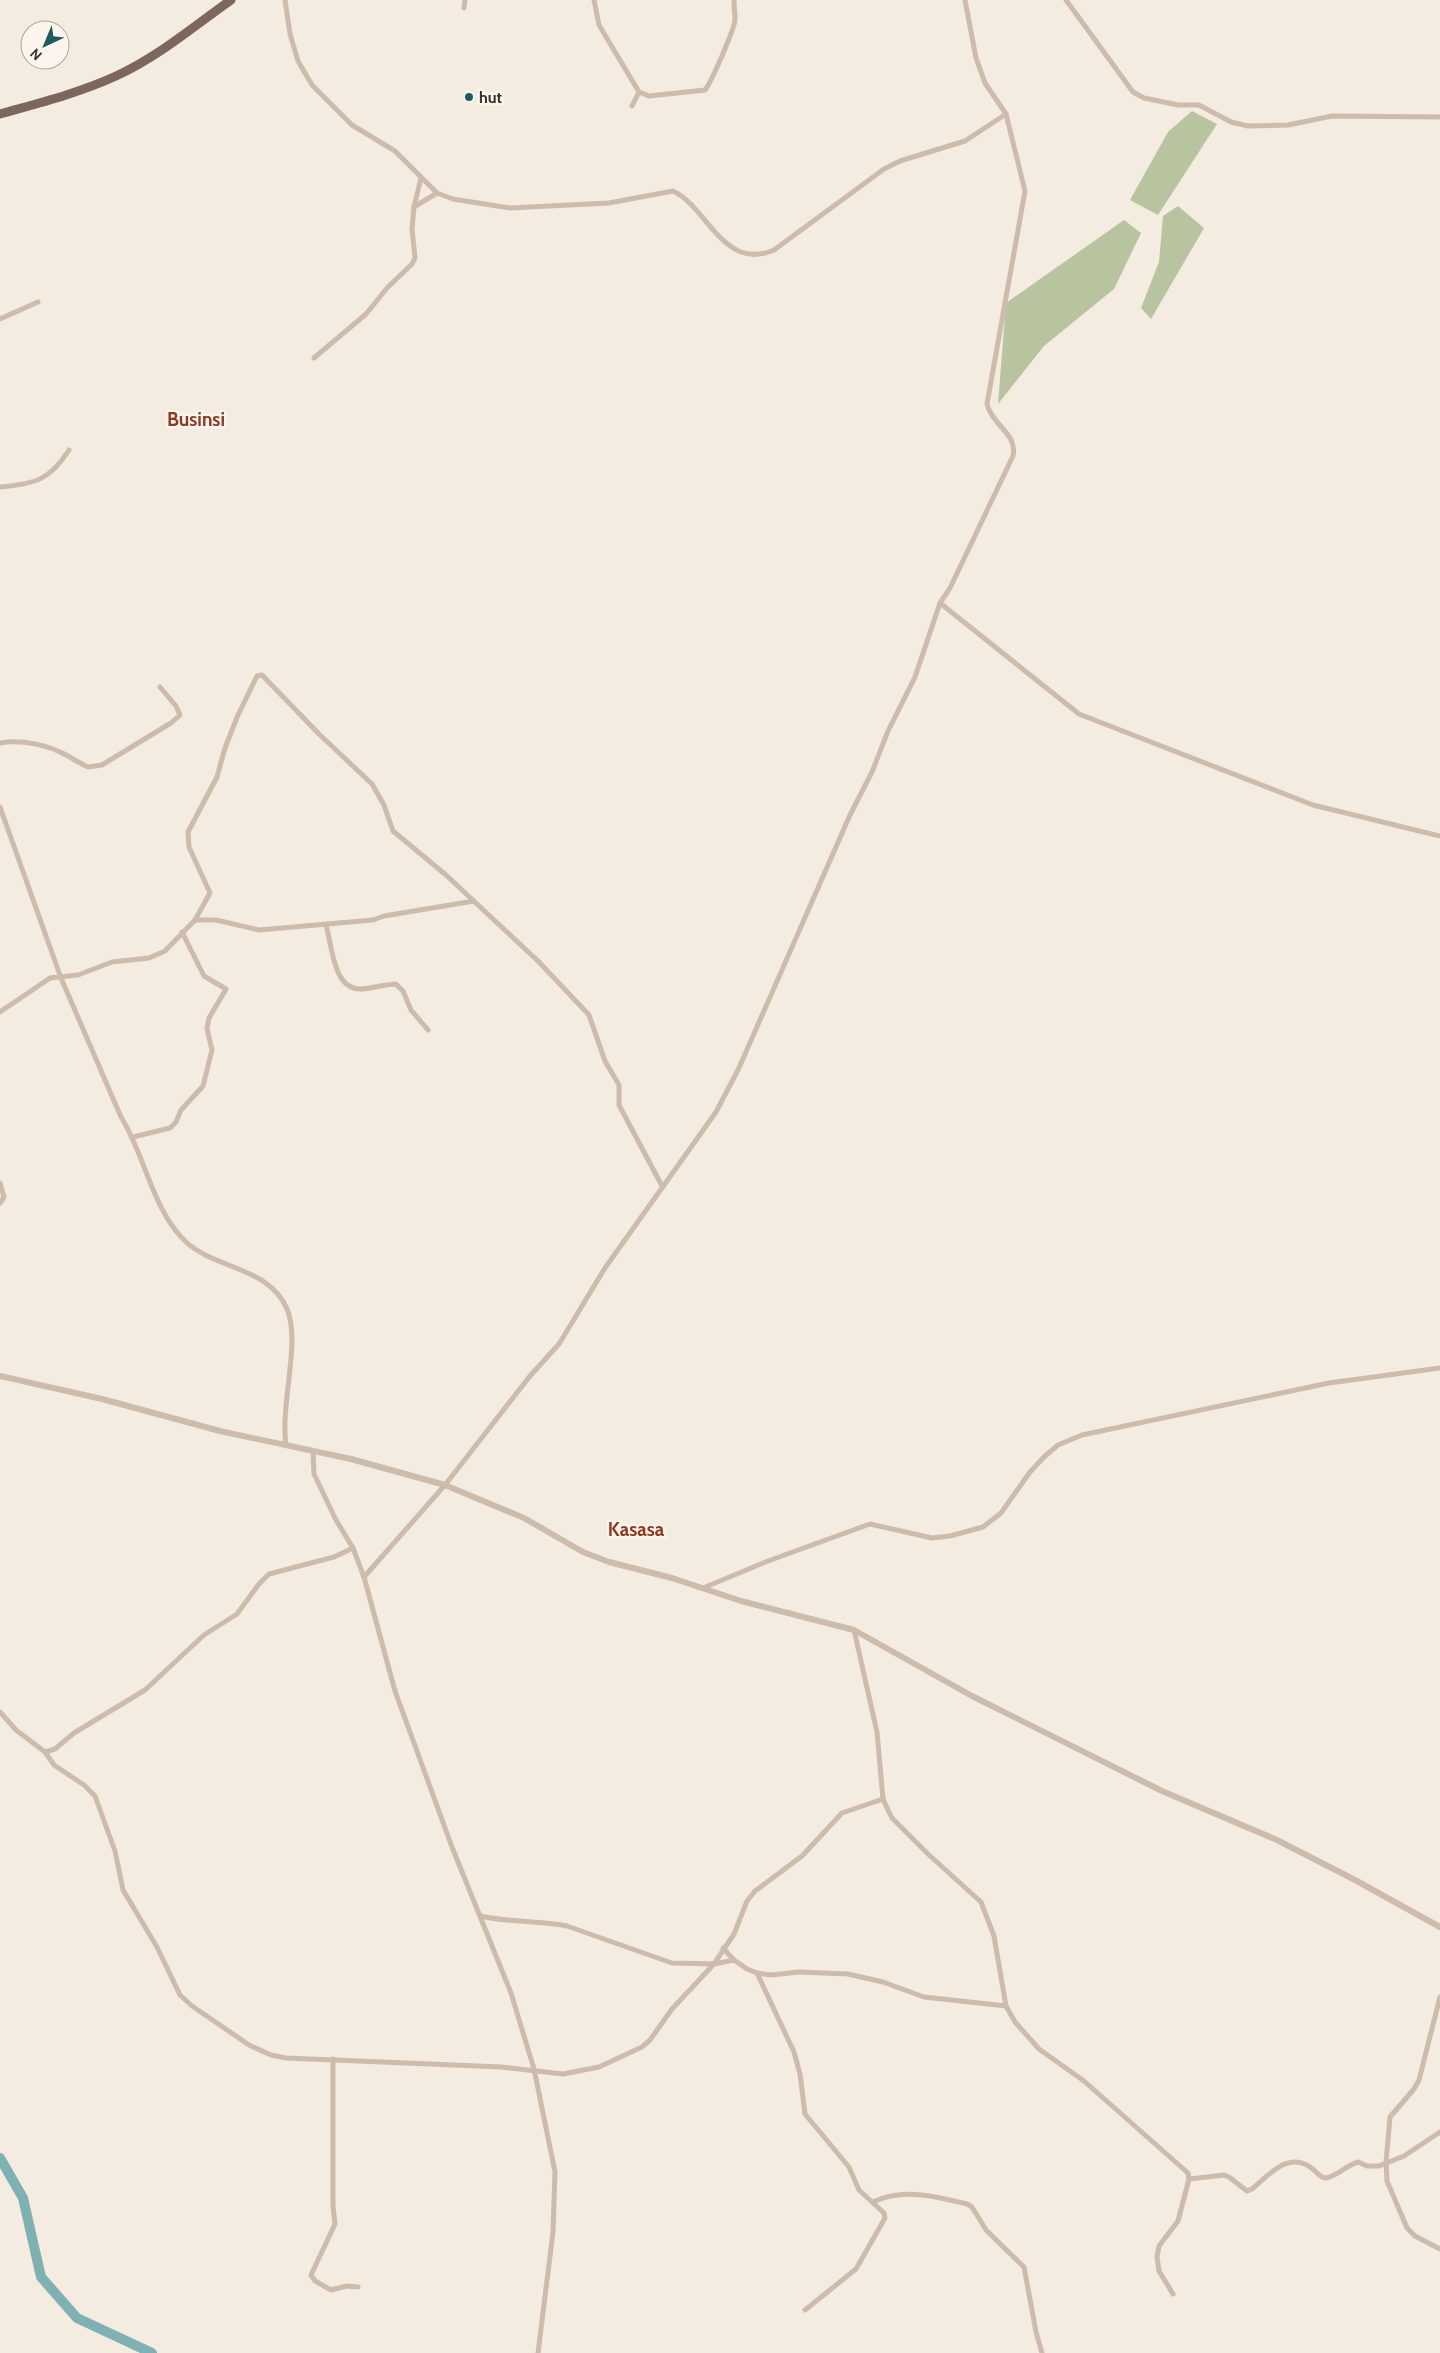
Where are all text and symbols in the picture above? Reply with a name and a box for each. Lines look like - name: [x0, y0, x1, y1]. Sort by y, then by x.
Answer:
- north arrow: [20, 20, 70, 70]
- text: N: [26, 44, 46, 64]
- place label: hut: [479, 88, 503, 107]
- marker: hut: [463, 91, 475, 103]
- district label: Businsi: [167, 408, 225, 431]
- district label: Kasasa: [608, 1518, 665, 1541]

